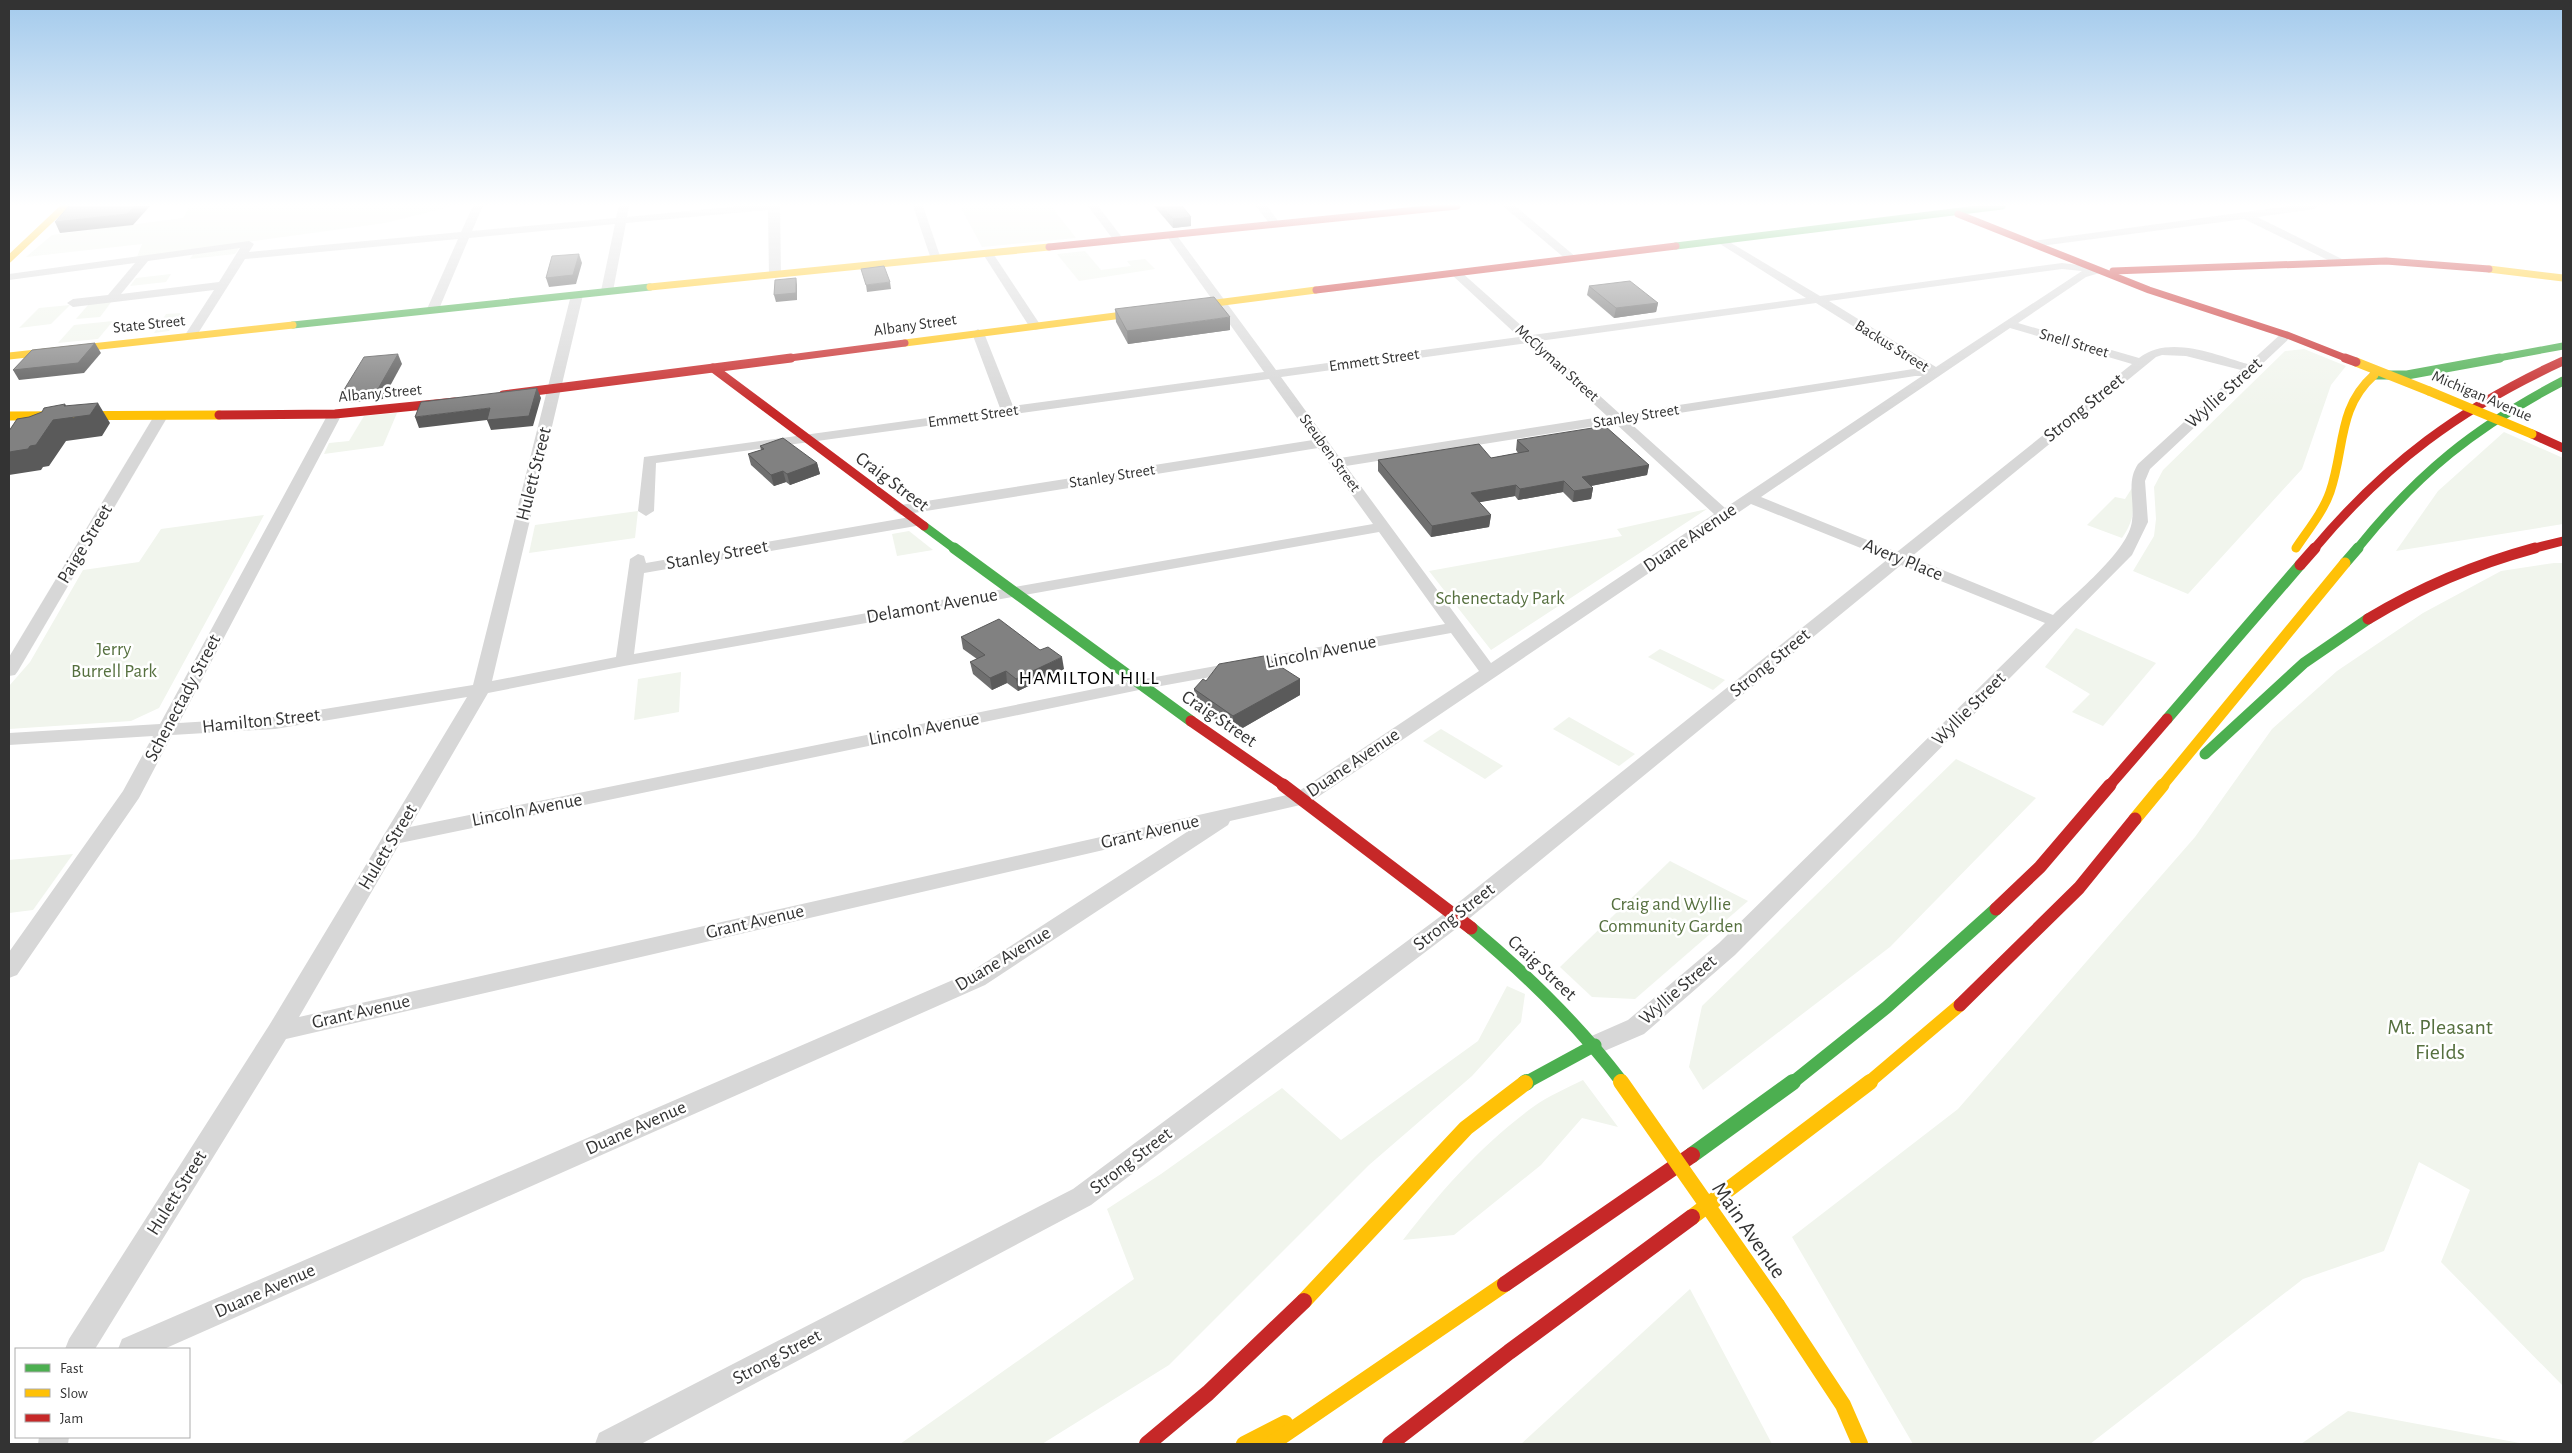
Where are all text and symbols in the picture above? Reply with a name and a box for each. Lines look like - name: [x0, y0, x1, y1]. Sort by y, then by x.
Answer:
- street label: Albany Street: [872, 311, 958, 340]
- street label: State Street: [112, 312, 186, 336]
- street label: Backus Street: [1852, 317, 1932, 375]
- street label: McClyman Street: [1512, 322, 1602, 405]
- street label: Snell Street: [2038, 325, 2110, 361]
- street label: Emmett Street: [1328, 346, 1420, 374]
- street label: Wyllie Street: [2182, 354, 2266, 432]
- street label: Michigan Avenue: [2430, 368, 2534, 424]
- street label: Strong Street: [2040, 370, 2128, 446]
- street label: Albany Street: [338, 381, 423, 406]
- street label: Stanley Street: [1592, 401, 1680, 432]
- street label: Emmett Street: [927, 402, 1019, 430]
- street label: Steuben Street: [1296, 411, 1364, 495]
- street label: Hulett Street: [513, 425, 555, 523]
- street label: Craig Street: [852, 449, 932, 515]
- street label: Stanley Street: [1068, 461, 1156, 492]
- street label: Duane Avenue: [1640, 500, 1740, 576]
- street label: Paige Street: [54, 501, 116, 587]
- street label: Avery Place: [1860, 535, 1946, 585]
- street label: Stanley Street: [665, 537, 769, 573]
- street label: Delamont Avenue: [865, 585, 999, 627]
- park label: Schenectady Park: [1435, 589, 1565, 608]
- street label: Strong Street: [1726, 625, 1814, 701]
- street label: Schenectady Street: [142, 631, 224, 765]
- street label: Lincoln Avenue: [1264, 632, 1378, 672]
- park label: Jerry Burrell Park: [71, 640, 157, 681]
- district label: HAMILTON HILL: [1018, 668, 1160, 688]
- street label: Wyllie Street: [1929, 669, 2009, 749]
- street label: Craig Street: [1178, 687, 1260, 751]
- street label: Hamilton Street: [201, 705, 321, 737]
- street label: Lincoln Avenue: [867, 709, 981, 749]
- street label: Duane Avenue: [1303, 725, 1403, 801]
- street label: Lincoln Avenue: [470, 790, 584, 830]
- street label: Hulett Street: [355, 801, 421, 893]
- street label: Grant Avenue: [1099, 812, 1201, 852]
- street label: Strong Street: [1410, 880, 1498, 954]
- park label: Craig and Wyllie Community Garden: [1599, 895, 1743, 936]
- street label: Grant Avenue: [704, 902, 806, 942]
- street label: Duane Avenue: [952, 923, 1054, 995]
- street label: Craig Street: [1504, 932, 1580, 1004]
- street label: Wyllie Street: [1636, 952, 1720, 1028]
- street label: Grant Avenue: [310, 992, 412, 1032]
- park label: Mt. Pleasant Fields: [2387, 1016, 2493, 1063]
- street label: Duane Avenue: [583, 1097, 689, 1159]
- street label: Strong Street: [1086, 1124, 1176, 1198]
- street label: Hulett Street: [144, 1147, 210, 1239]
- street label: Main Avenue: [1708, 1178, 1790, 1282]
- street label: Duane Avenue: [212, 1260, 318, 1322]
- street label: Strong Street: [730, 1326, 824, 1388]
- legend: [15, 1348, 190, 1438]
- text: Fast: [60, 1361, 84, 1376]
- text: Slow: [60, 1386, 88, 1401]
- text: Jam: [60, 1411, 83, 1426]

